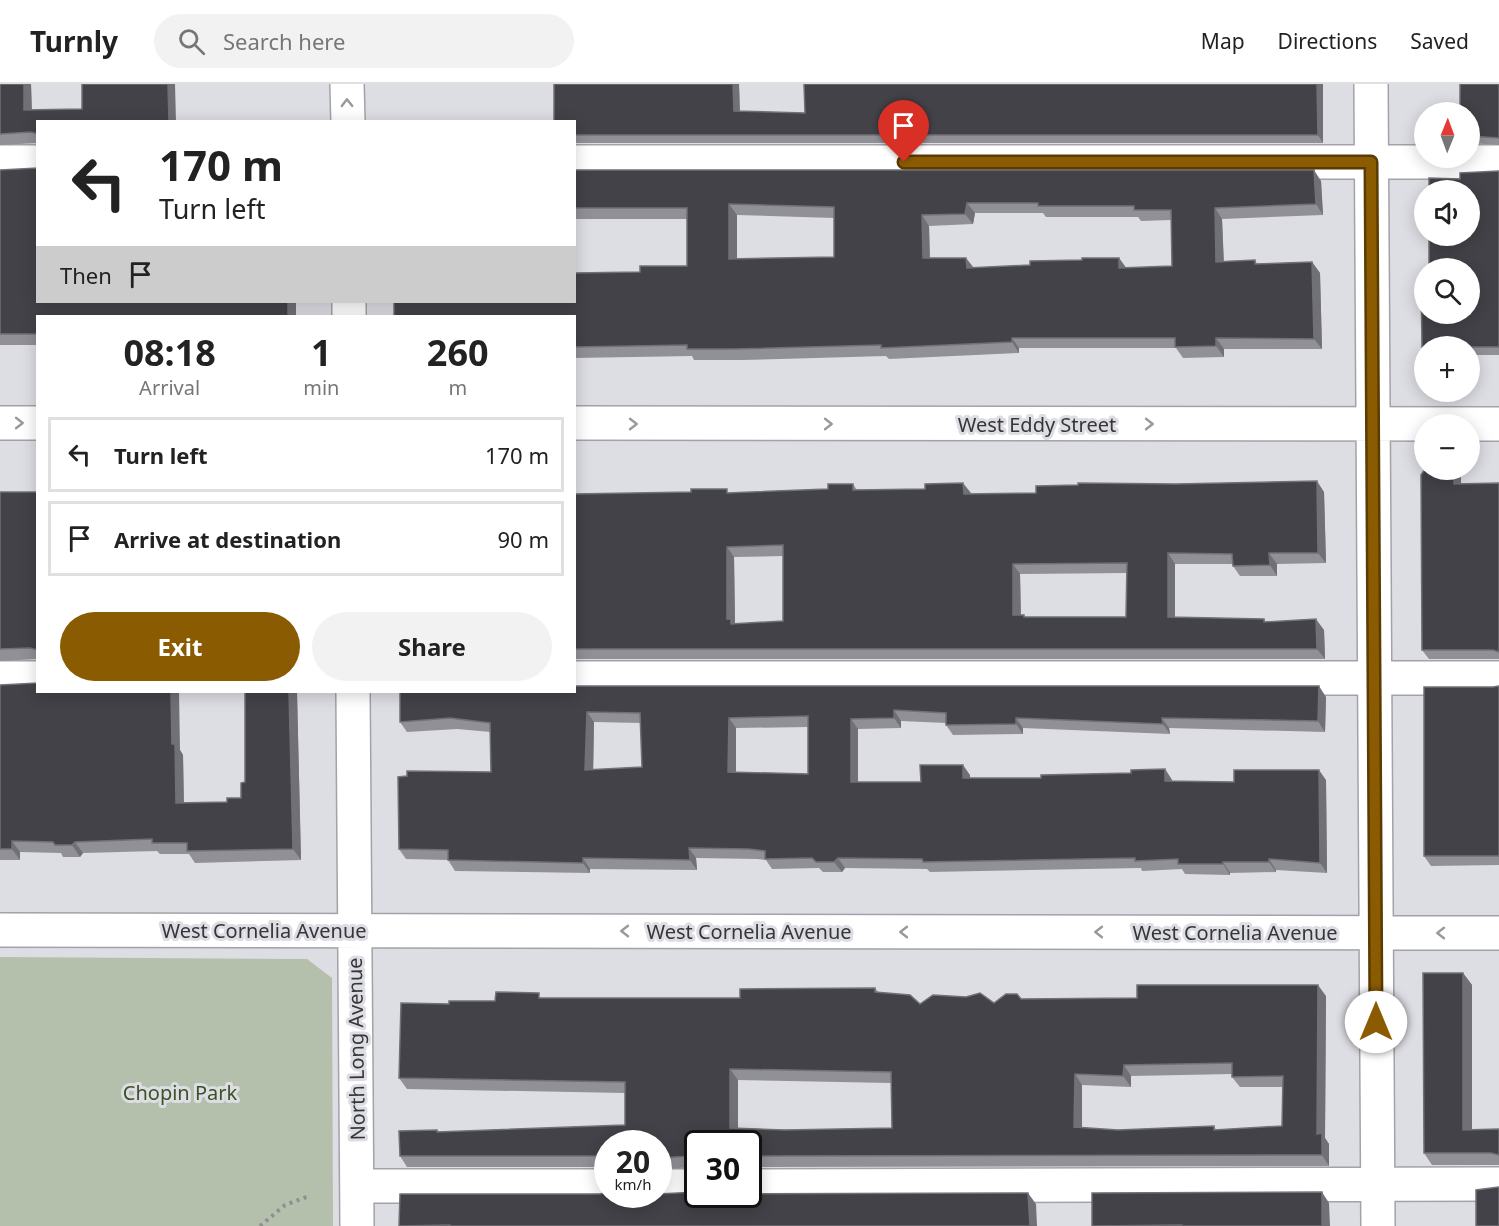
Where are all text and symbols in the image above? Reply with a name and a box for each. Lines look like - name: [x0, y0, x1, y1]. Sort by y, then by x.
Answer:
- search box: [154, 14, 574, 68]
- text: Turnly: [30, 22, 118, 60]
- icon: search: [175, 25, 208, 58]
- text: Search here: [223, 26, 345, 56]
- text: Map: [1201, 27, 1245, 55]
- text: Directions: [1278, 27, 1377, 55]
- text: Saved: [1410, 27, 1469, 55]
- one-way arrow: [341, 98, 353, 107]
- pin: [878, 100, 929, 162]
- north arrow: [1414, 102, 1480, 168]
- map controls: [1414, 102, 1480, 480]
- icon: arrive: [887, 109, 920, 142]
- text: 170 m: [159, 136, 283, 193]
- icon: left: [60, 144, 138, 222]
- button: sound: [1414, 180, 1480, 246]
- text: Turn left: [159, 190, 265, 227]
- icon: arrive: [124, 258, 157, 291]
- button: search: [1414, 258, 1480, 324]
- text: Then: [60, 260, 112, 290]
- text: 08:18: [123, 328, 216, 377]
- text: 1: [311, 328, 332, 377]
- text: 260: [427, 328, 489, 377]
- button: +: [1414, 336, 1480, 402]
- text: Arrival: [139, 374, 200, 401]
- text: min: [303, 374, 339, 401]
- text: m: [448, 374, 467, 401]
- street label: West Eddy Street: [958, 411, 1116, 438]
- button: −: [1414, 414, 1480, 480]
- one-way arrow: [14, 417, 23, 429]
- one-way arrow: [628, 418, 637, 430]
- one-way arrow: [823, 418, 832, 430]
- one-way arrow: [1144, 418, 1153, 430]
- icon: left: [63, 438, 96, 471]
- text: Turn left: [114, 440, 208, 470]
- text: 170 m: [485, 440, 549, 470]
- icon: arrive: [63, 522, 96, 555]
- text: Arrive at destination: [114, 524, 341, 554]
- text: 90 m: [498, 524, 549, 554]
- button: Exit: [60, 612, 300, 681]
- button: Share: [312, 612, 552, 681]
- street label: West Cornelia Avenue: [161, 917, 367, 944]
- street label: West Cornelia Avenue: [646, 918, 852, 945]
- street label: West Cornelia Avenue: [1132, 919, 1338, 946]
- one-way arrow: [620, 925, 629, 937]
- one-way arrow: [899, 926, 908, 938]
- one-way arrow: [1094, 926, 1103, 938]
- one-way arrow: [1436, 927, 1445, 939]
- street label: North Long Avenue: [341, 957, 371, 1141]
- position arrow: [1344, 990, 1408, 1054]
- park label: Chopin Park: [123, 1079, 238, 1106]
- speed limit sign: 30: [684, 1130, 762, 1208]
- text: 20: [616, 1141, 650, 1182]
- text: km/h: [615, 1174, 651, 1194]

